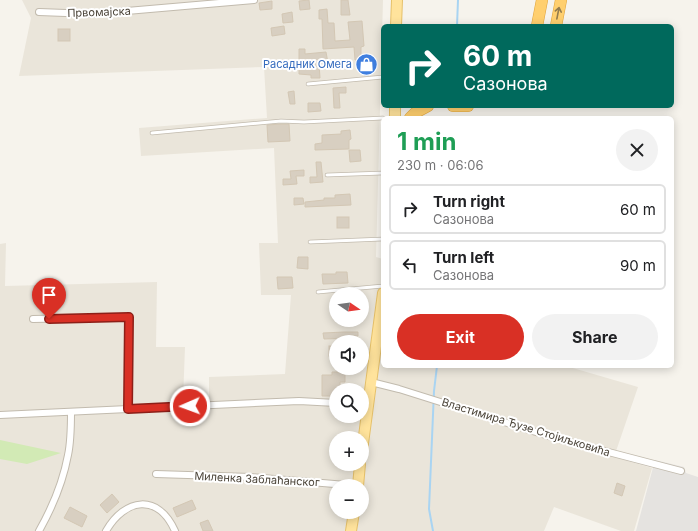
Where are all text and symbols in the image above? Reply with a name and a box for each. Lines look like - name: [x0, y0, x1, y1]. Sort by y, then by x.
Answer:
- street label: Првомајска: [67, 4, 131, 20]
- one-way arrow: [555, 7, 563, 20]
- text: 60 m: [463, 39, 532, 73]
- icon: right: [397, 40, 449, 92]
- shop icon: Расадник Омега: [354, 51, 380, 77]
- place label: Расадник Омега: [263, 57, 352, 71]
- text: Сазонова: [463, 73, 548, 94]
- text: 1 min: [397, 127, 456, 156]
- button: close: [616, 129, 658, 171]
- text: 230 m · 06:06: [397, 157, 484, 173]
- text: Turn right: [433, 192, 505, 211]
- icon: right: [399, 198, 421, 220]
- text: 60 m: [620, 200, 656, 219]
- text: Сазонова: [433, 211, 494, 227]
- text: Turn left: [433, 248, 494, 267]
- icon: left: [399, 254, 421, 276]
- text: 90 m: [620, 256, 656, 275]
- text: Сазонова: [433, 267, 494, 283]
- pin: [32, 278, 66, 319]
- icon: arrive: [38, 284, 60, 306]
- north arrow: [329, 287, 369, 327]
- map controls: [329, 287, 369, 519]
- button: Exit: [397, 314, 524, 360]
- button: Share: [532, 314, 658, 360]
- button: sound: [329, 335, 369, 375]
- button: search: [329, 383, 369, 423]
- position arrow: [169, 385, 211, 427]
- street label: Властимира Ђузе Стојиљковића: [440, 395, 612, 459]
- button: +: [329, 431, 369, 471]
- street label: Миленка Заблаћанског: [194, 469, 320, 489]
- button: −: [329, 479, 369, 519]

